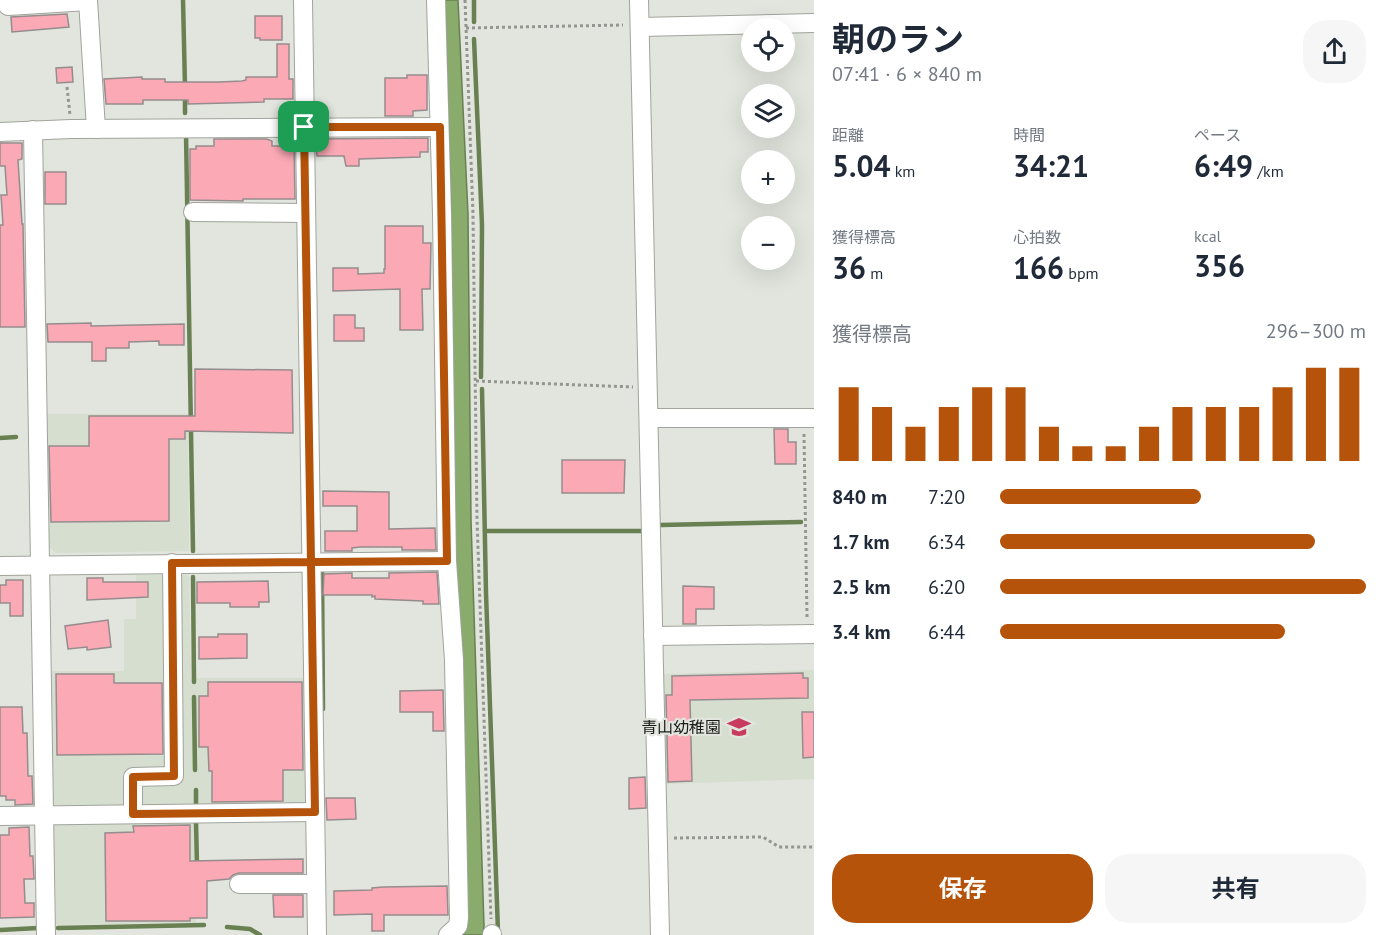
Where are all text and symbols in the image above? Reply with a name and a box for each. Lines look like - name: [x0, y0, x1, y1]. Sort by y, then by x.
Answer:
- text: 朝のラン: [832, 17, 964, 60]
- map controls: [741, 18, 795, 270]
- button: locate: [741, 18, 795, 72]
- button: share: [1303, 20, 1366, 83]
- text: 07:41 · 6 × 840 m: [832, 61, 982, 87]
- button: layers: [741, 84, 795, 138]
- pin: [278, 101, 329, 152]
- icon: arrive: [287, 110, 320, 143]
- text: 距離: [832, 125, 864, 145]
- text: 時間: [1013, 125, 1045, 145]
- text: ペース: [1194, 125, 1241, 145]
- text: 5.04: [832, 146, 890, 185]
- text: 34:21: [1013, 146, 1089, 185]
- text: 6:49: [1194, 146, 1253, 185]
- button: +: [741, 150, 795, 204]
- text: km: [890, 161, 915, 181]
- text: /km: [1253, 161, 1284, 181]
- button: −: [741, 216, 795, 270]
- text: kcal: [1194, 226, 1221, 246]
- text: 獲得標高: [832, 227, 896, 247]
- text: 心拍数: [1013, 227, 1061, 247]
- text: 356: [1194, 246, 1245, 285]
- text: 36: [832, 248, 866, 287]
- text: 166: [1013, 248, 1064, 287]
- text: m: [866, 263, 883, 283]
- text: bpm: [1064, 263, 1099, 283]
- text: 296–300 m: [1266, 318, 1366, 344]
- text: 獲得標高: [832, 321, 912, 347]
- text: 840 m: [832, 484, 887, 510]
- text: 7:20: [928, 484, 965, 510]
- text: 1.7 km: [832, 529, 890, 555]
- text: 6:34: [928, 529, 965, 555]
- text: 2.5 km: [832, 574, 891, 600]
- text: 6:20: [928, 574, 965, 600]
- text: 3.4 km: [832, 619, 891, 645]
- text: 6:44: [928, 619, 965, 645]
- school or university icon: 青山幼稚園: [726, 714, 752, 740]
- place label: 青山幼稚園: [641, 717, 721, 737]
- button: 保存: [832, 854, 1093, 923]
- button: 共有: [1105, 854, 1366, 923]

